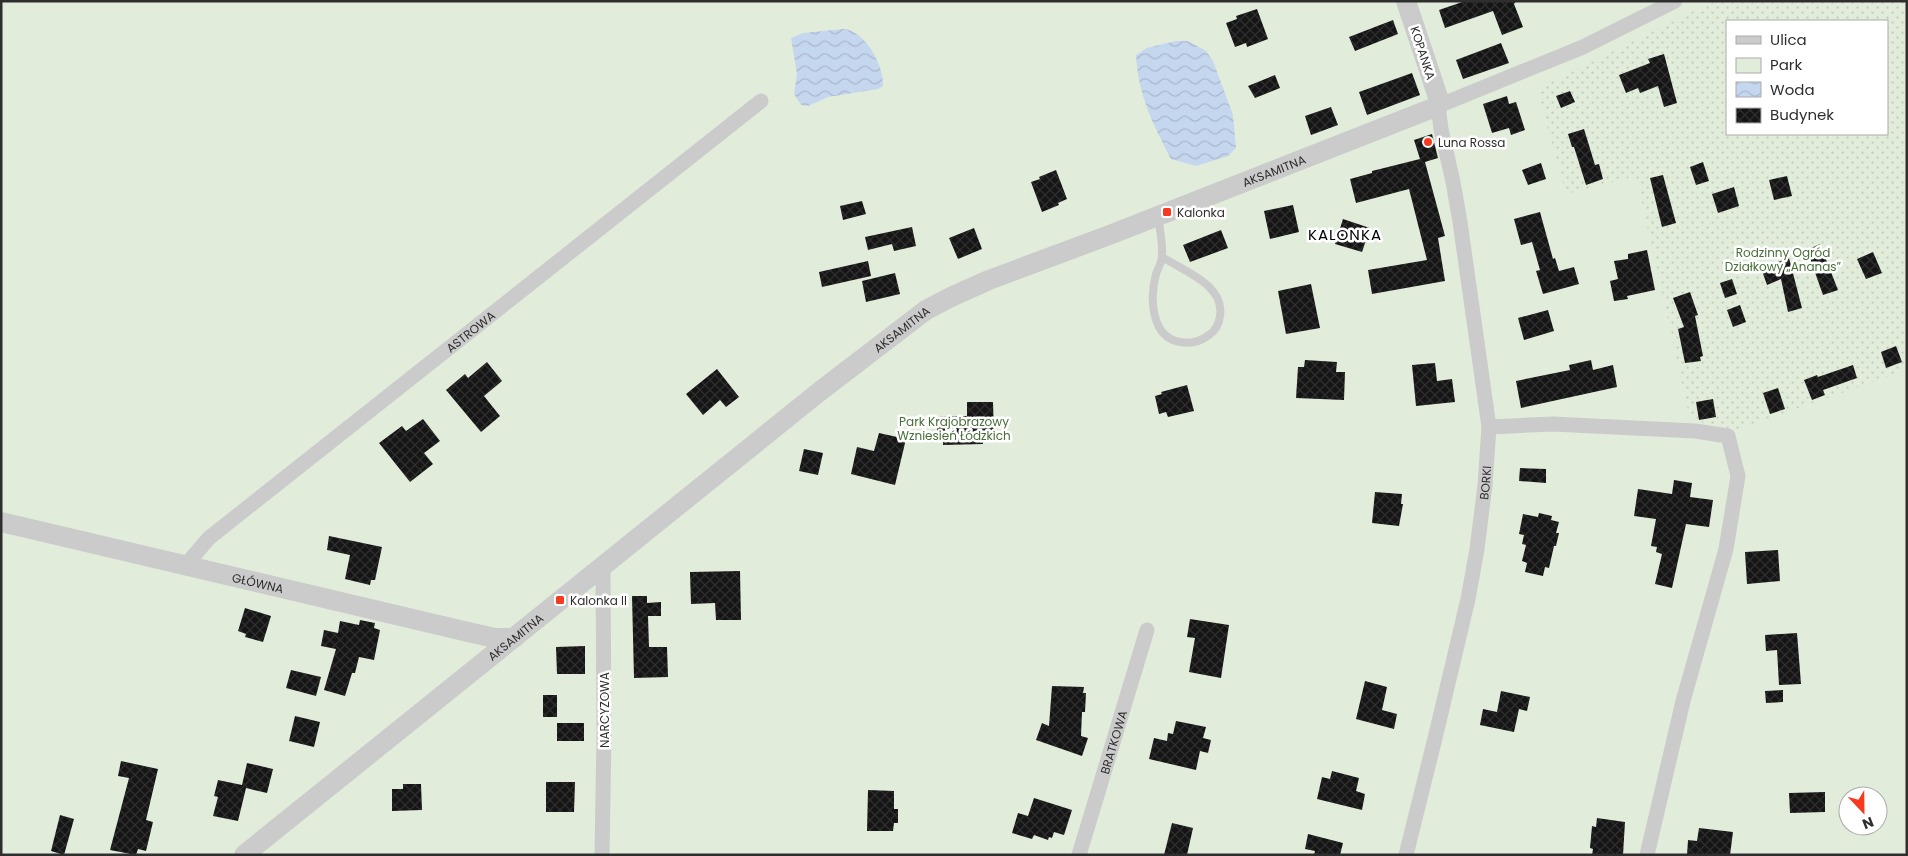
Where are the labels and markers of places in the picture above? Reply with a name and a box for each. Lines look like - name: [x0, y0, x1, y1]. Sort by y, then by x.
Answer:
- place label: Luna Rossa: [1438, 134, 1505, 151]
- marker: Luna Rossa: [1422, 136, 1434, 148]
- place label: Kalonka: [1177, 204, 1225, 221]
- marker: Kalonka: [1161, 206, 1173, 218]
- place label: Kalonka II: [570, 592, 627, 609]
- marker: Kalonka II: [554, 594, 566, 606]

